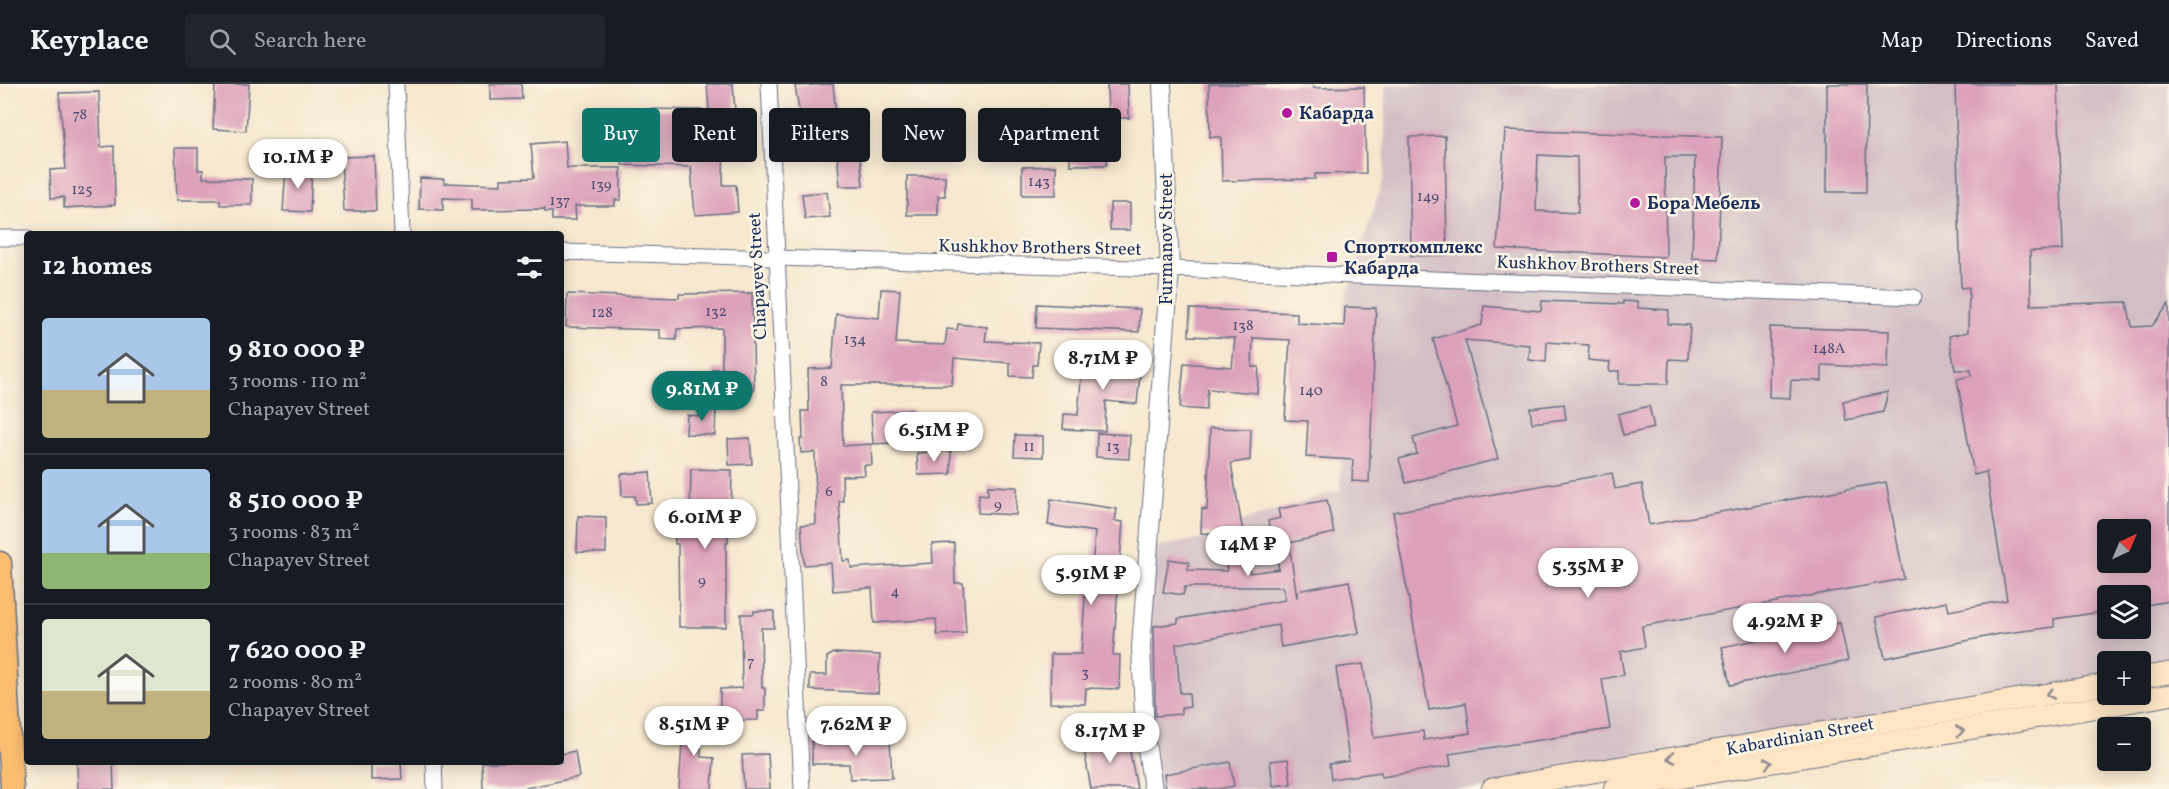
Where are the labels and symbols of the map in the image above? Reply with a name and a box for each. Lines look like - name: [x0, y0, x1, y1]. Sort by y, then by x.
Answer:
- place label: Кабарда: [1299, 102, 1374, 127]
- house number: 78: [73, 105, 87, 126]
- marker: Кабарда: [1280, 106, 1294, 120]
- pin: 10.1M ₽: [243, 139, 353, 190]
- house number: 143: [1028, 172, 1050, 193]
- street label: Furmanov Street: [1155, 173, 1180, 305]
- house number: 139: [590, 175, 612, 196]
- house number: 125: [71, 180, 93, 201]
- house number: 149: [1417, 187, 1439, 208]
- house number: 137: [550, 191, 570, 212]
- place label: Бора Мебель: [1647, 192, 1760, 217]
- marker: Бора Мебель: [1628, 196, 1642, 210]
- street label: Chapayev Street: [743, 211, 774, 340]
- street label: Kushkhov Brothers Street: [938, 234, 1142, 263]
- place label: Спорткомплекс Кабарда: [1344, 236, 1483, 282]
- marker: Спорткомплекс Кабарда: [1325, 250, 1339, 264]
- street label: Kushkhov Brothers Street: [1496, 250, 1700, 283]
- house number: 132: [705, 302, 727, 323]
- house number: 128: [591, 303, 613, 324]
- house number: 138: [1232, 316, 1254, 337]
- house number: 134: [844, 330, 866, 351]
- house number: 148А: [1813, 339, 1846, 360]
- pin: 8.71M ₽: [1048, 340, 1158, 391]
- pin: 9.81M ₽: [647, 371, 757, 422]
- house number: 8: [820, 372, 828, 393]
- house number: 140: [1299, 381, 1323, 402]
- pin: 6.51M ₽: [879, 412, 989, 463]
- house number: 11: [1023, 437, 1035, 458]
- house number: 13: [1106, 437, 1120, 458]
- house number: 6: [825, 482, 833, 503]
- house number: 9: [994, 495, 1002, 516]
- pin: 6.01M ₽: [650, 499, 760, 550]
- north arrow: [2097, 519, 2151, 573]
- pin: 14M ₽: [1206, 526, 1290, 577]
- pin: 5.35M ₽: [1533, 548, 1643, 599]
- pin: 5.91M ₽: [1036, 555, 1146, 606]
- house number: 9: [698, 571, 706, 592]
- house number: 4: [891, 582, 900, 603]
- pin: 4.92M ₽: [1730, 603, 1840, 654]
- house number: 7: [747, 652, 755, 673]
- house number: 3: [1081, 663, 1089, 684]
- one-way arrow: [2045, 687, 2055, 700]
- pin: 8.51M ₽: [639, 706, 749, 757]
- pin: 7.62M ₽: [801, 706, 911, 757]
- street label: Kabardinian Street: [1724, 712, 1876, 763]
- pin: 8.17M ₽: [1055, 713, 1165, 764]
- one-way arrow: [1956, 725, 1965, 737]
- one-way arrow: [1667, 752, 1676, 764]
- one-way arrow: [1763, 757, 1773, 770]

